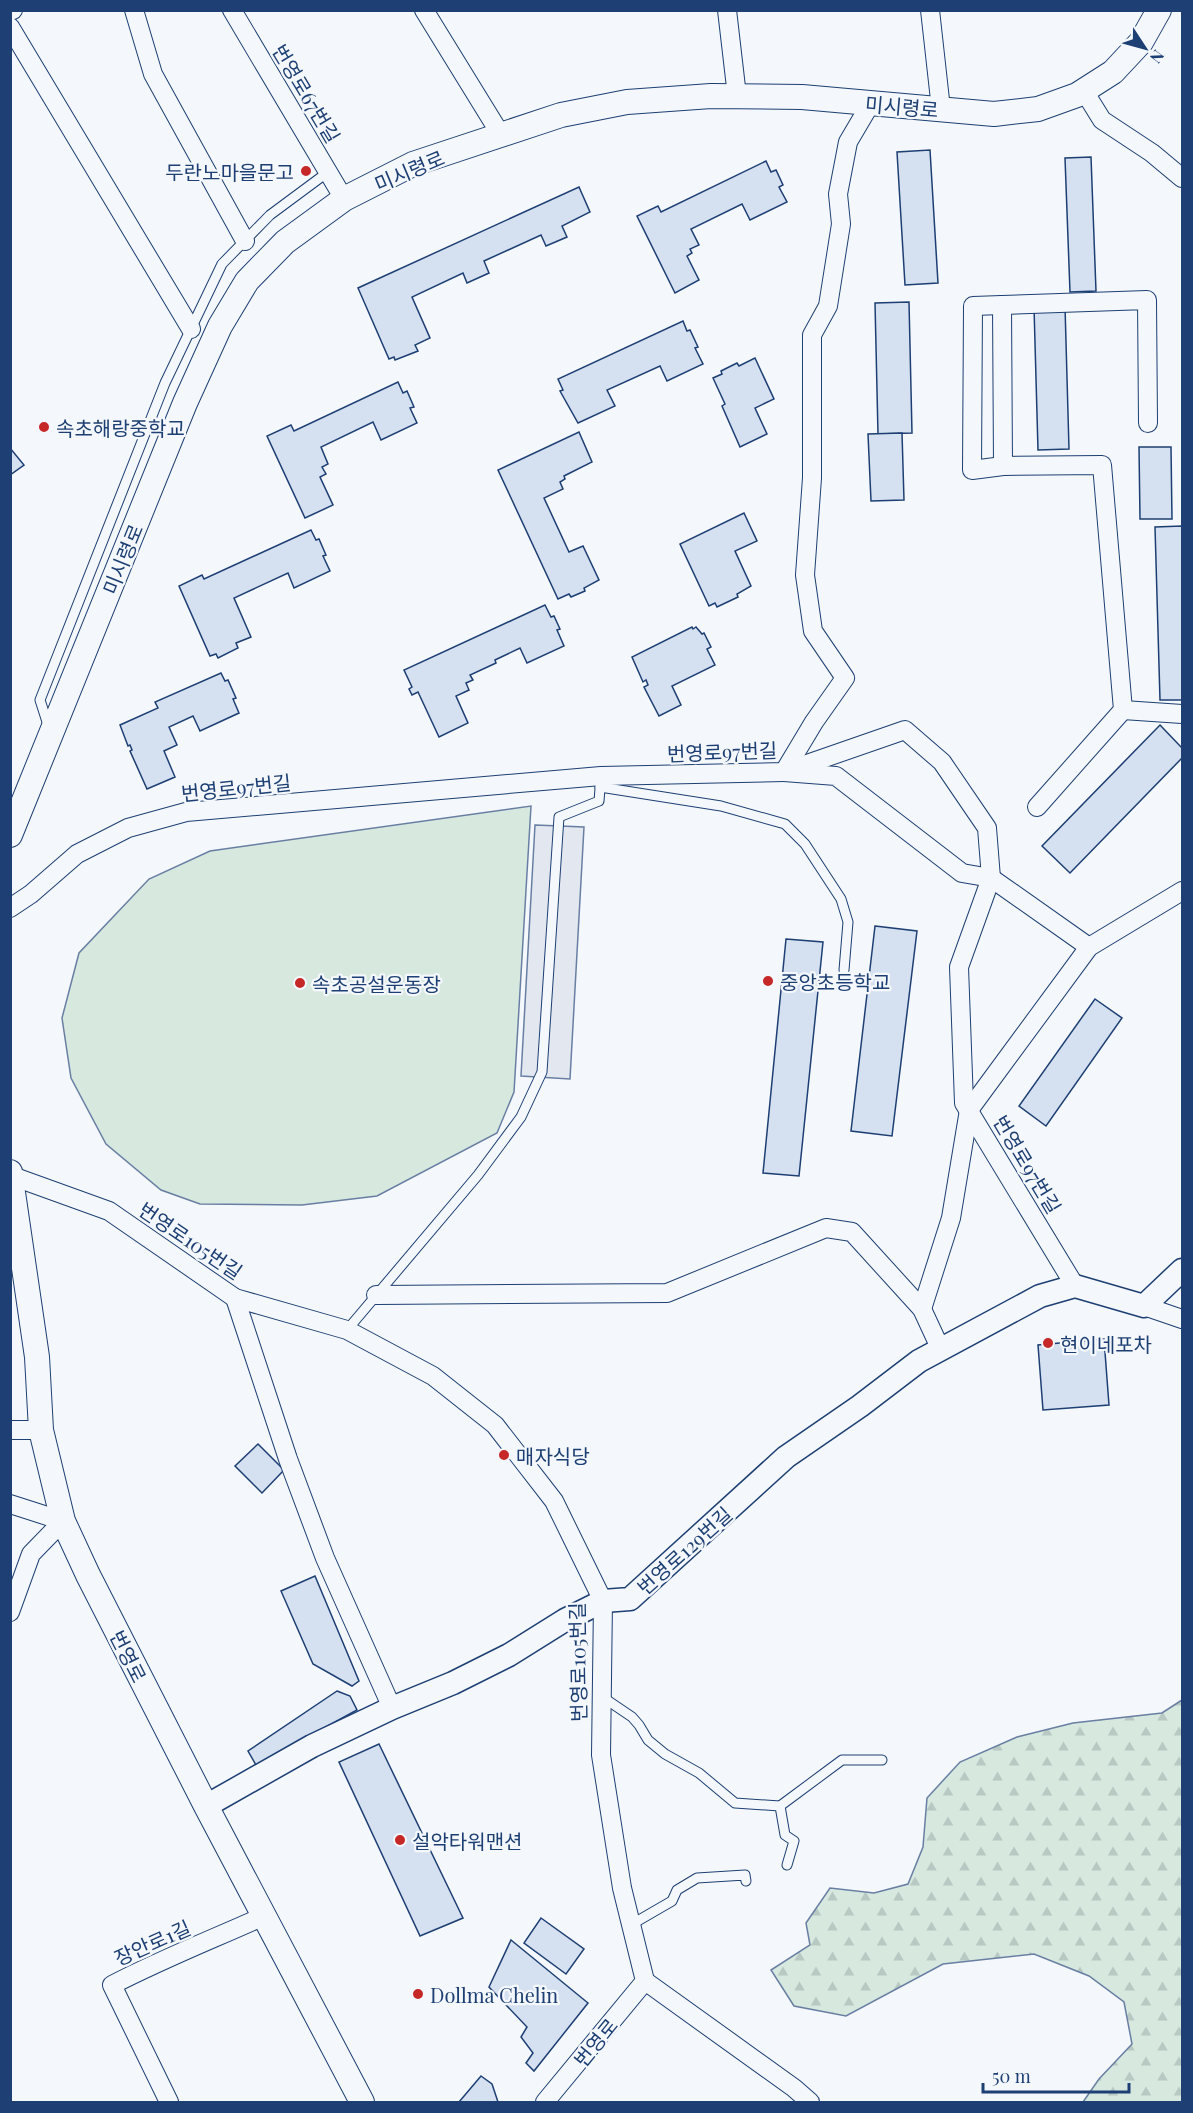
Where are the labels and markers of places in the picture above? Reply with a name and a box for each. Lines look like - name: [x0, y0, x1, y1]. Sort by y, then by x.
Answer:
- place label: 두란노마을문고: [165, 158, 294, 185]
- marker: 두란노마을문고: [299, 164, 313, 178]
- place label: 속초해랑중학교: [56, 414, 185, 441]
- marker: 속초해랑중학교: [37, 420, 51, 434]
- place label: 중앙초등학교: [780, 968, 890, 995]
- place label: 속초공설운동장: [312, 970, 441, 997]
- marker: 중앙초등학교: [761, 974, 775, 988]
- marker: 속초공설운동장: [293, 976, 307, 990]
- place label: 현이네포차: [1060, 1330, 1152, 1357]
- marker: 현이네포차: [1041, 1336, 1055, 1350]
- place label: 매자식당: [516, 1442, 590, 1469]
- marker: 매자식당: [497, 1448, 511, 1462]
- place label: 설악타워맨션: [412, 1827, 522, 1854]
- marker: 설악타워맨션: [393, 1833, 407, 1847]
- place label: Dollma Chelin: [430, 1981, 558, 2008]
- marker: Dollma Chelin: [411, 1987, 425, 2001]

